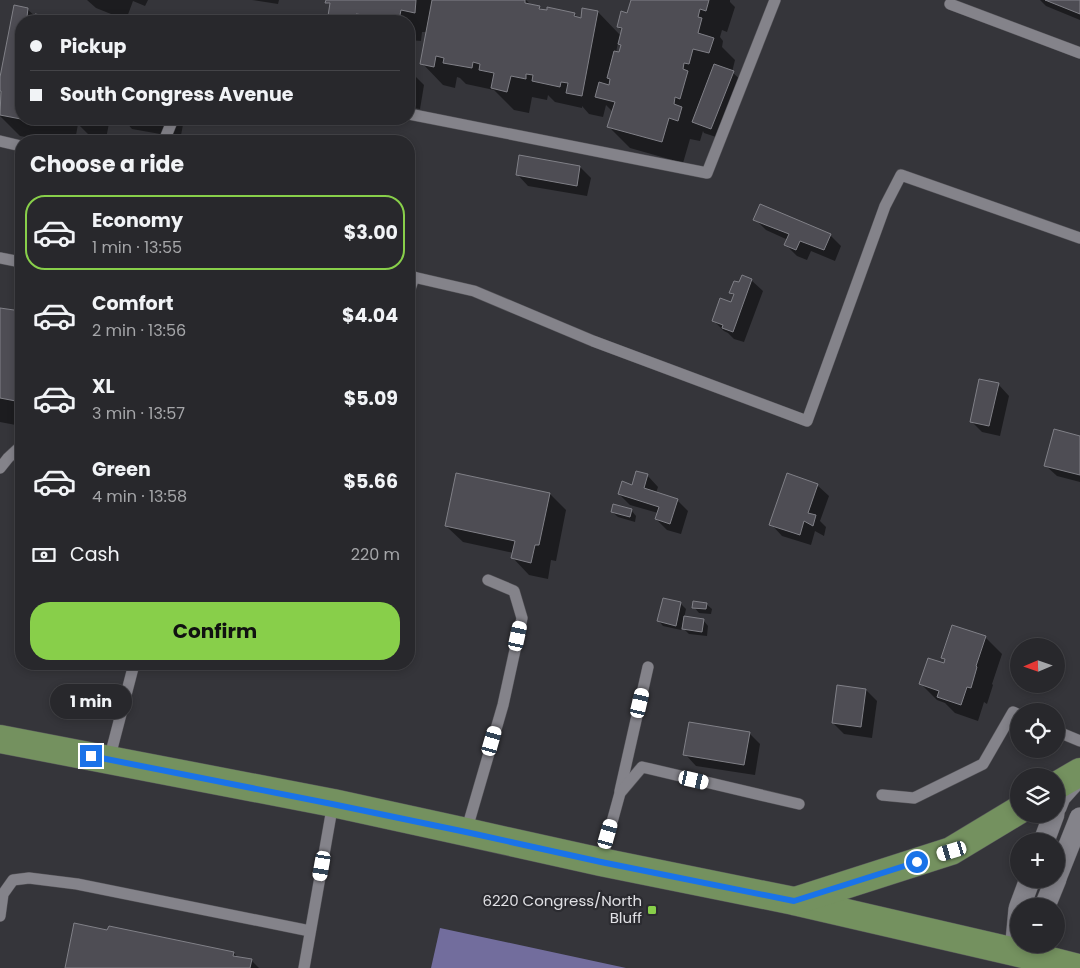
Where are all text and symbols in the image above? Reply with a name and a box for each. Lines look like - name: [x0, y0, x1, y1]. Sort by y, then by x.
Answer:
- text: Pickup: [60, 33, 126, 60]
- text: South Congress Avenue: [60, 81, 293, 108]
- text: Choose a ride: [30, 149, 184, 180]
- text: Economy: [92, 207, 183, 234]
- icon: car: [32, 210, 77, 255]
- text: $3.00: [344, 219, 398, 246]
- text: 1 min · 13:55: [92, 236, 182, 259]
- text: Comfort: [92, 290, 174, 317]
- icon: car: [32, 293, 77, 338]
- text: $4.04: [342, 302, 398, 329]
- text: 2 min · 13:56: [92, 319, 186, 342]
- text: XL: [92, 373, 115, 400]
- icon: car: [32, 376, 77, 421]
- text: $5.09: [344, 385, 398, 412]
- text: 3 min · 13:57: [92, 402, 185, 425]
- text: Green: [92, 456, 151, 483]
- icon: car: [32, 459, 77, 504]
- text: $5.66: [344, 468, 398, 495]
- text: 4 min · 13:58: [92, 485, 187, 508]
- icon: cash: [30, 541, 58, 569]
- text: Cash: [70, 541, 120, 568]
- text: 220 m: [351, 543, 400, 566]
- button: Confirm: [30, 602, 400, 660]
- car: [507, 620, 528, 652]
- north arrow: [1010, 638, 1065, 692]
- map controls: [1010, 638, 1065, 953]
- callout: 1 min: [50, 684, 132, 718]
- car: [629, 687, 650, 719]
- text: 1 min: [70, 690, 112, 713]
- button: locate: [1010, 703, 1065, 758]
- car: [480, 725, 503, 757]
- route end: [80, 745, 102, 767]
- button: layers: [1010, 768, 1065, 823]
- car: [677, 769, 710, 791]
- car: [596, 818, 619, 850]
- button: +: [1010, 833, 1065, 888]
- car: [935, 839, 968, 863]
- car: [312, 850, 331, 882]
- route start: [906, 851, 928, 873]
- place label: 6220 Congress/North Bluff: [482, 890, 642, 928]
- button: −: [1010, 898, 1065, 953]
- marker: 6220 Congress/North Bluff: [646, 904, 658, 916]

